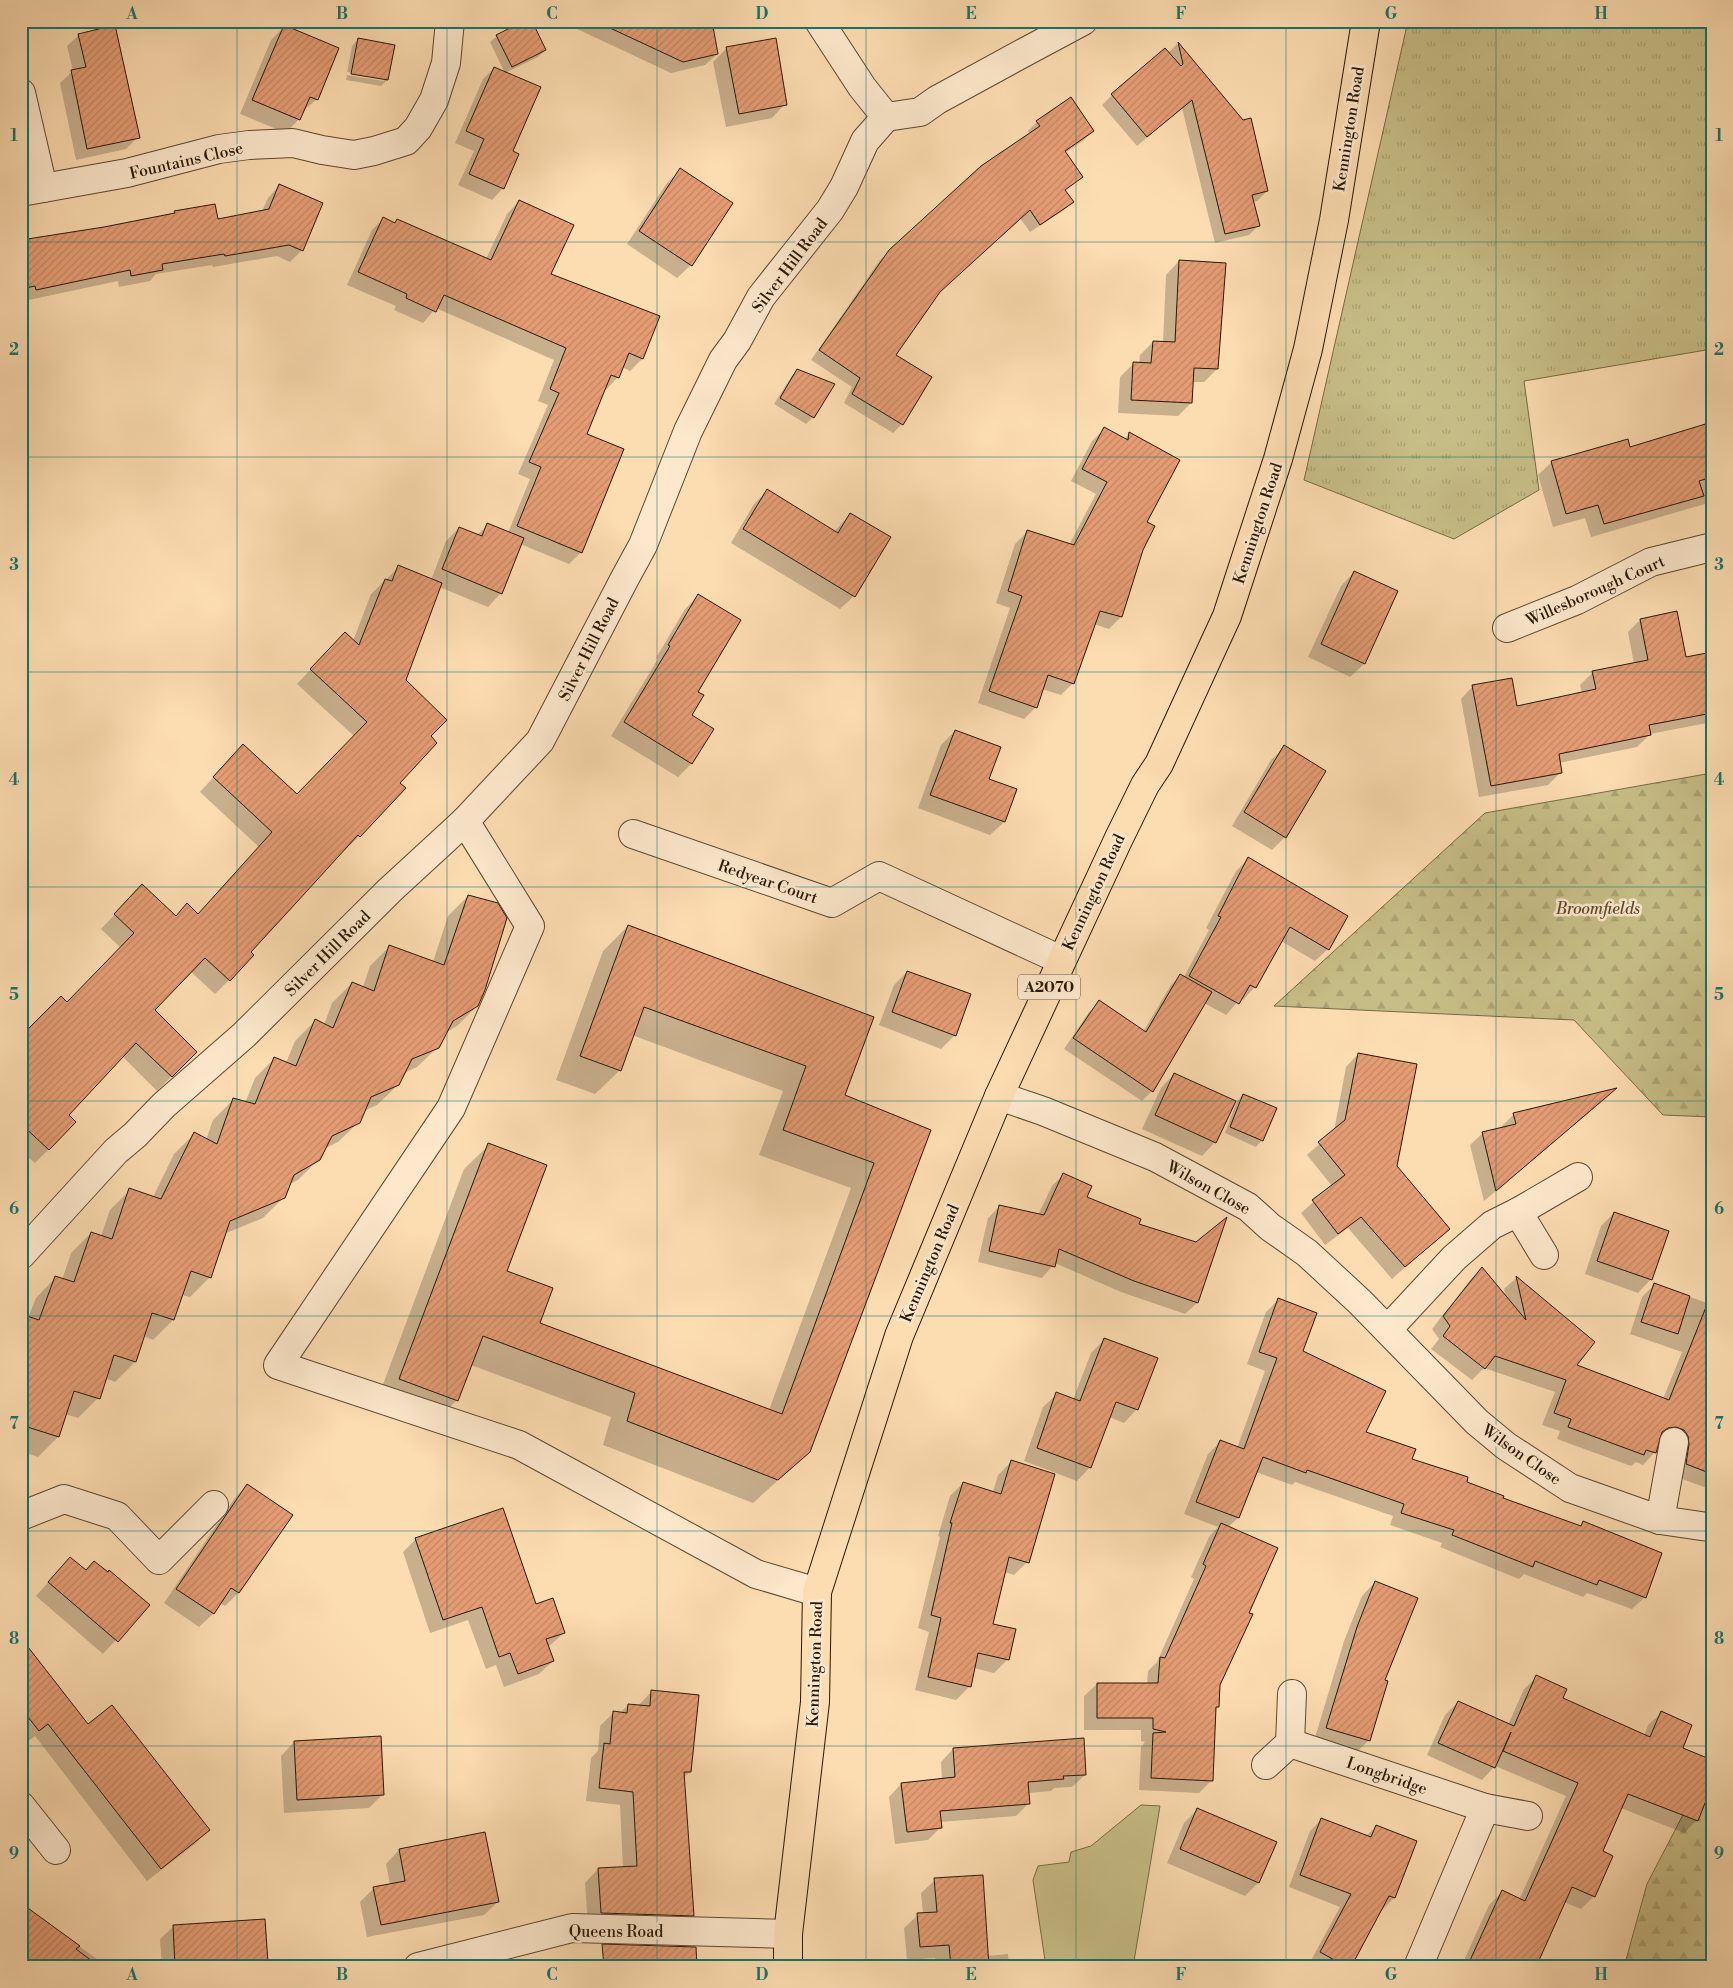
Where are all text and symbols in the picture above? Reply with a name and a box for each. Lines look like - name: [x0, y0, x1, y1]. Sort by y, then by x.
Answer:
- text: A: [125, 4, 138, 24]
- text: B: [336, 4, 348, 24]
- text: C: [546, 4, 558, 24]
- text: D: [756, 4, 769, 24]
- text: E: [965, 4, 977, 24]
- text: F: [1175, 4, 1187, 24]
- text: G: [1385, 4, 1398, 24]
- text: H: [1594, 4, 1608, 24]
- street label: Kennington Road: [1329, 65, 1369, 193]
- text: 1: [10, 126, 18, 146]
- text: 1: [1715, 126, 1723, 146]
- street label: Fountains Close: [127, 138, 245, 184]
- street label: Silver Hill Road: [748, 214, 832, 317]
- text: 2: [9, 340, 19, 360]
- text: 2: [1714, 340, 1724, 360]
- street label: Kennington Road: [1229, 460, 1287, 586]
- street label: Willesborough Court: [1522, 551, 1668, 631]
- text: 3: [9, 555, 19, 575]
- text: 3: [1714, 555, 1724, 575]
- street label: Silver Hill Road: [554, 594, 624, 704]
- text: 4: [9, 770, 20, 790]
- text: 4: [1714, 770, 1725, 790]
- street label: Kennington Road: [1058, 831, 1130, 954]
- street label: Redyear Court: [715, 856, 821, 908]
- park label: Broomfields: [1555, 899, 1640, 919]
- street label: Silver Hill Road: [281, 907, 375, 1001]
- road number: A2070: [1018, 974, 1080, 1000]
- text: 5: [9, 985, 19, 1005]
- text: 5: [1714, 985, 1724, 1005]
- street label: Wilson Close: [1162, 1156, 1254, 1219]
- text: 6: [9, 1199, 19, 1219]
- text: 6: [1714, 1199, 1724, 1219]
- street label: Kennington Road: [896, 1201, 964, 1325]
- text: 7: [9, 1414, 19, 1434]
- text: 7: [1714, 1414, 1724, 1434]
- street label: Wilson Close: [1477, 1419, 1565, 1490]
- street label: Kennington Road: [803, 1601, 827, 1727]
- text: 8: [9, 1629, 19, 1649]
- text: 8: [1714, 1629, 1724, 1649]
- street label: Longbridge: [1344, 1753, 1430, 1799]
- text: 9: [9, 1844, 19, 1864]
- text: 9: [1714, 1844, 1724, 1864]
- street label: Queens Road: [569, 1922, 663, 1942]
- text: A: [125, 1965, 138, 1985]
- text: B: [336, 1965, 348, 1985]
- text: C: [546, 1965, 558, 1985]
- text: D: [756, 1965, 769, 1985]
- text: E: [965, 1965, 977, 1985]
- text: F: [1175, 1965, 1187, 1985]
- text: G: [1385, 1965, 1398, 1985]
- text: H: [1594, 1965, 1608, 1985]

